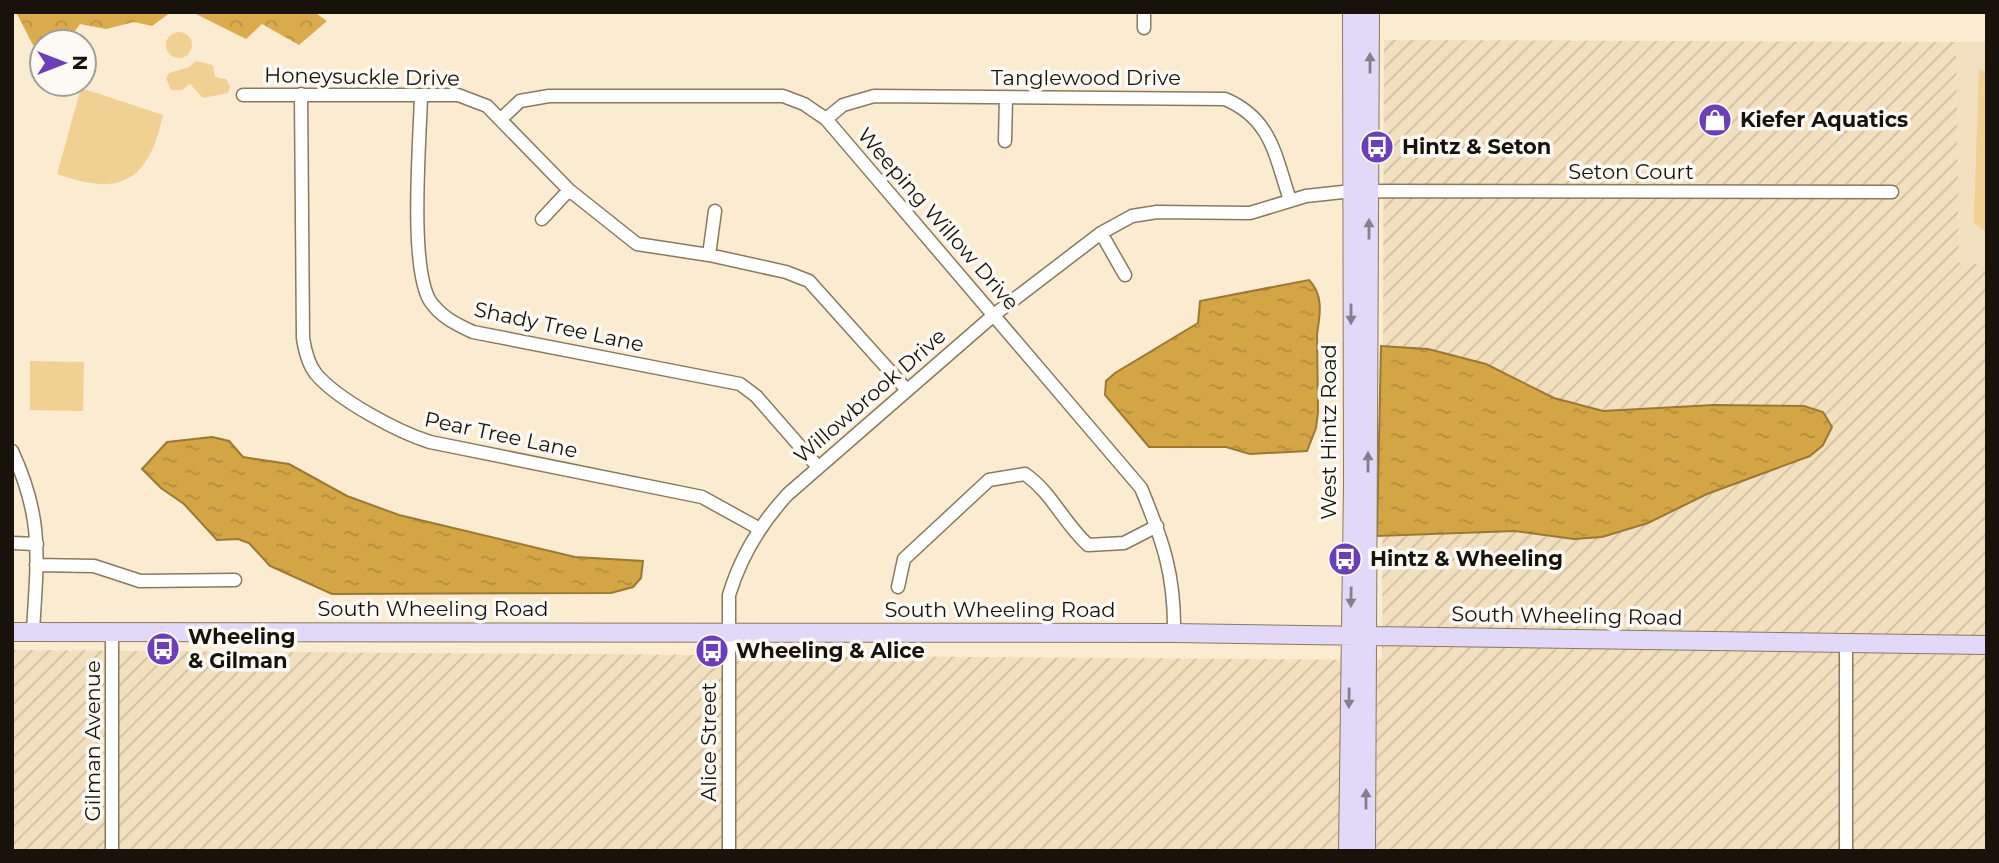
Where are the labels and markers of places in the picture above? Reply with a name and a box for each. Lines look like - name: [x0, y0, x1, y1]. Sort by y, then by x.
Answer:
- shop icon: Kiefer Aquatics: [1696, 101, 1734, 139]
- place label: Kiefer Aquatics: [1740, 107, 1908, 132]
- bus stop icon: Hintz & Seton: [1358, 128, 1396, 166]
- place label: Hintz & Seton: [1402, 134, 1551, 159]
- bus stop icon: Hintz & Wheeling: [1326, 540, 1364, 578]
- place label: Hintz & Wheeling: [1370, 546, 1563, 571]
- place label: Wheeling & Gilman: [188, 624, 295, 673]
- bus stop icon: Wheeling & Gilman: [144, 630, 182, 668]
- bus stop icon: Wheeling & Alice: [693, 632, 731, 670]
- place label: Wheeling & Alice: [736, 638, 925, 663]

